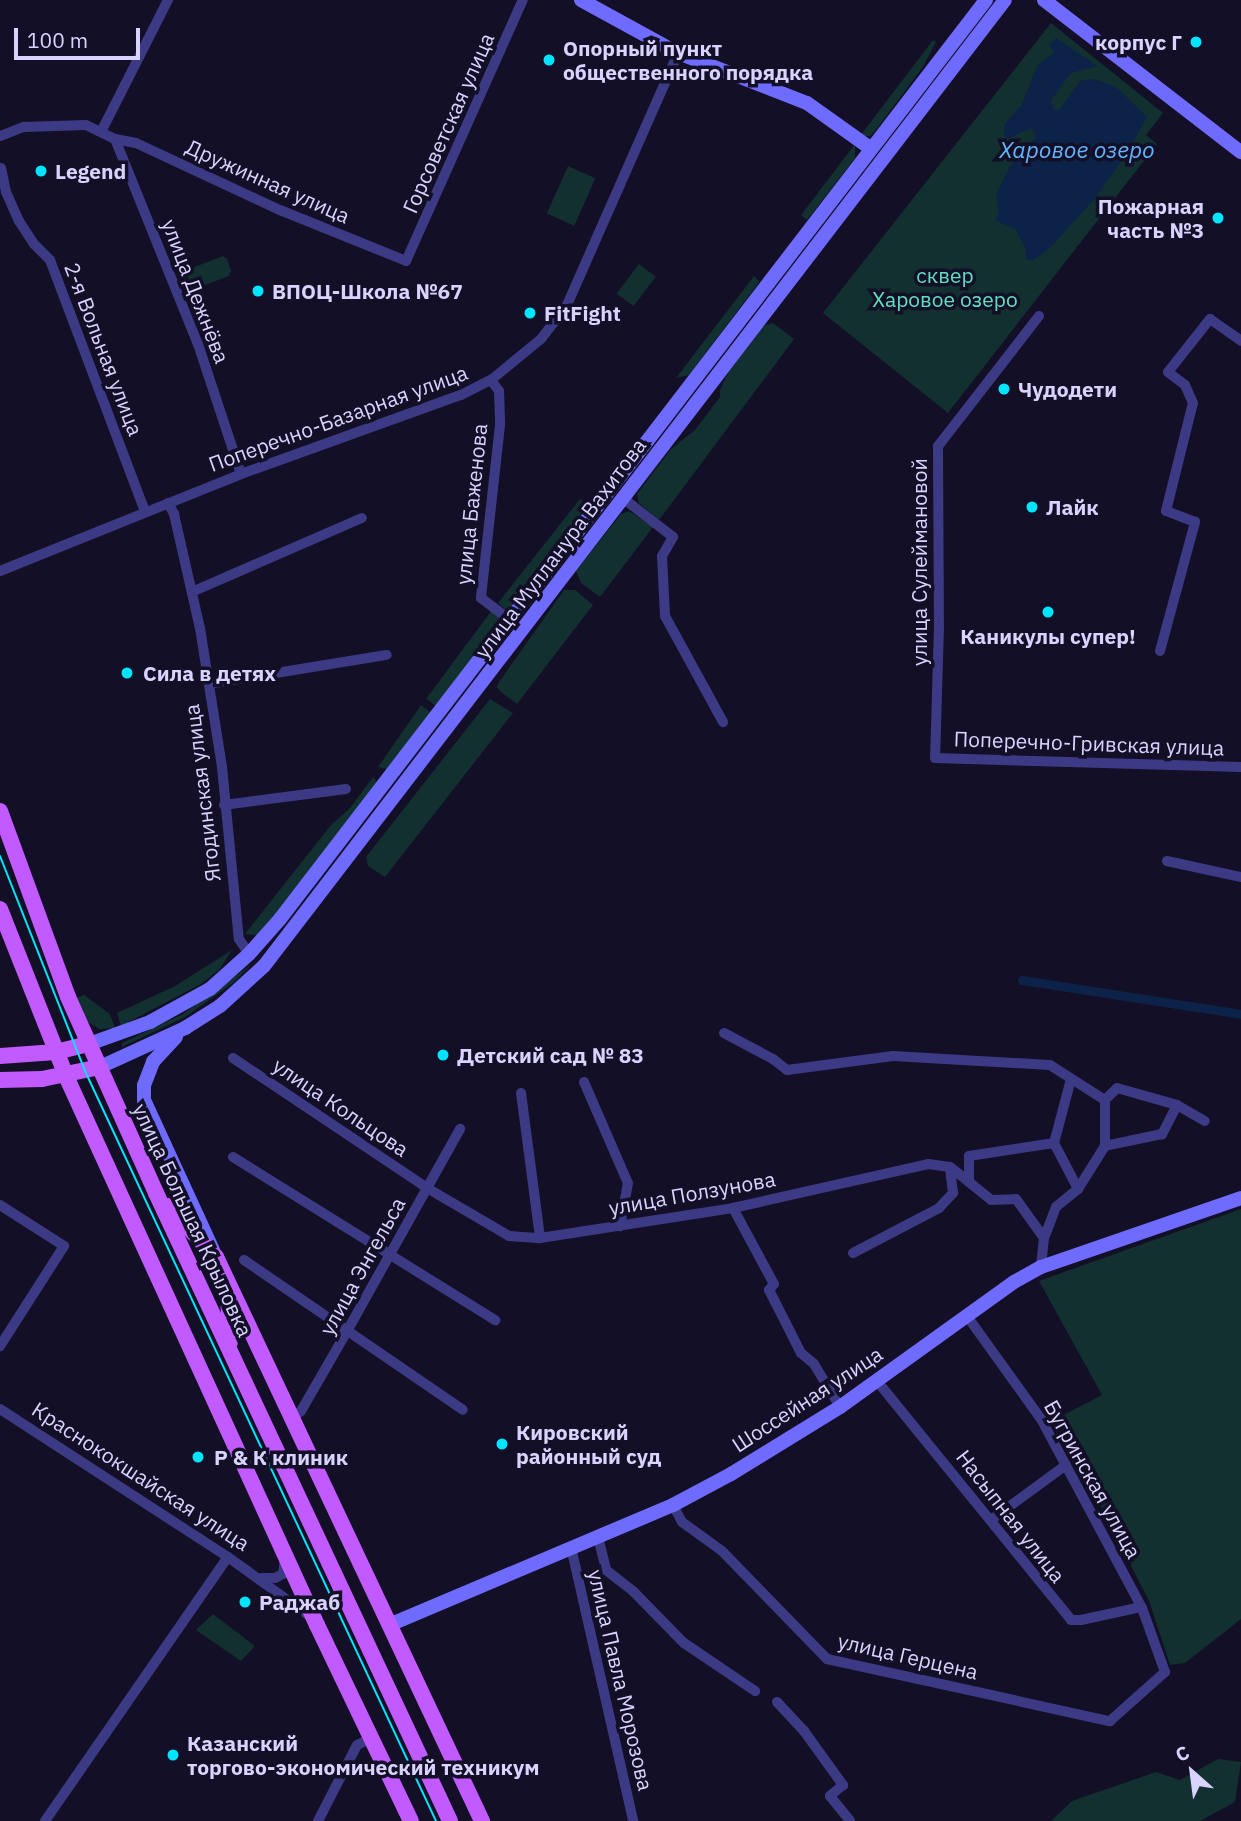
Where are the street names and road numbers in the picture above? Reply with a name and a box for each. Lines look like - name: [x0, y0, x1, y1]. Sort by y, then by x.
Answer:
- street label: Горсоветская улица: [397, 29, 499, 217]
- street label: Дружинная улица: [182, 134, 354, 228]
- street label: улица Дежнёва: [157, 215, 235, 367]
- street label: 2-я Вольная улица: [59, 259, 149, 439]
- street label: Поперечно-Базарная улица: [205, 359, 471, 477]
- street label: улица Баженова: [450, 422, 492, 586]
- street label: улица Мулланура Вахитова: [469, 433, 651, 663]
- street label: улица Сулеймановой: [906, 458, 932, 666]
- street label: Ягодинская улица: [179, 703, 225, 883]
- street label: Поперечно-Гривская улица: [953, 726, 1225, 760]
- street label: улица Кольцова: [268, 1052, 414, 1162]
- street label: улица Большая Крыловка: [128, 1099, 258, 1341]
- street label: улица Ползунова: [607, 1166, 777, 1220]
- street label: улица Энгельса: [314, 1193, 410, 1339]
- street label: Шоссейная улица: [727, 1341, 887, 1457]
- street label: Бугринская улица: [1039, 1395, 1147, 1563]
- street label: Краснококшайская улица: [28, 1396, 254, 1556]
- street label: Насыпная улица: [951, 1444, 1071, 1588]
- street label: улица Павла Морозова: [583, 1567, 659, 1793]
- street label: улица Герцена: [836, 1628, 980, 1684]

